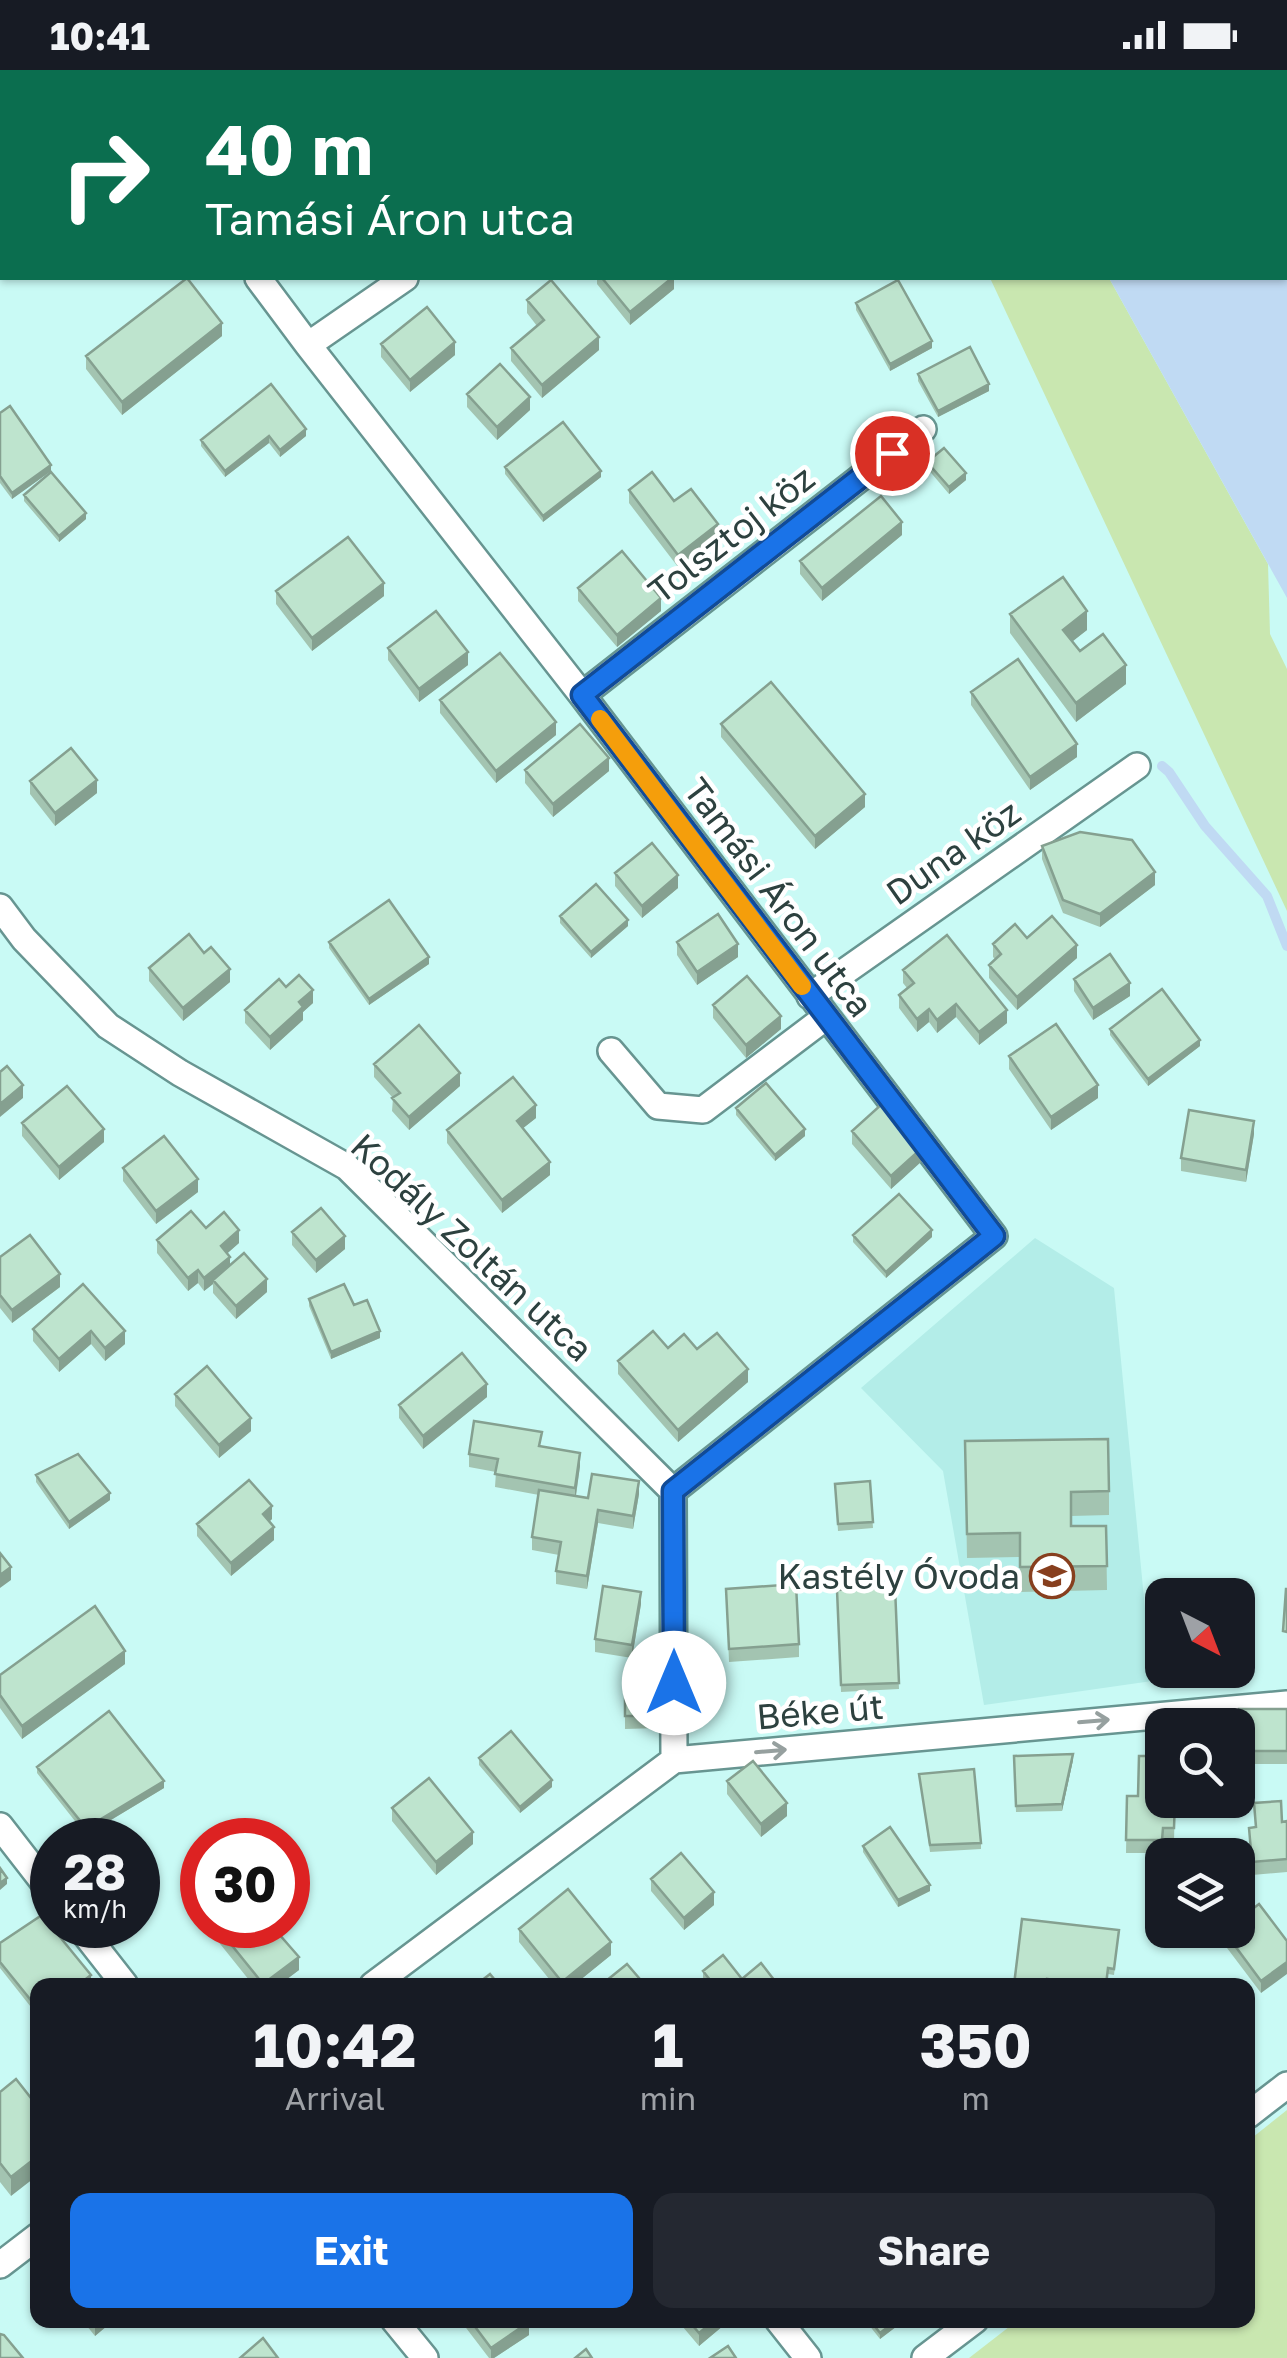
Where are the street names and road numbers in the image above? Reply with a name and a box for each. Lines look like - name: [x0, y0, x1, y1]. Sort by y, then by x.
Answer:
- street label: Tolsztoj köz: [640, 456, 822, 612]
- street label: Tamási Áron utca: [676, 769, 882, 1025]
- street label: Duna köz: [878, 791, 1028, 913]
- street label: Kodály Zoltán utca: [343, 1124, 601, 1370]
- street label: Béke út: [755, 1685, 885, 1737]

